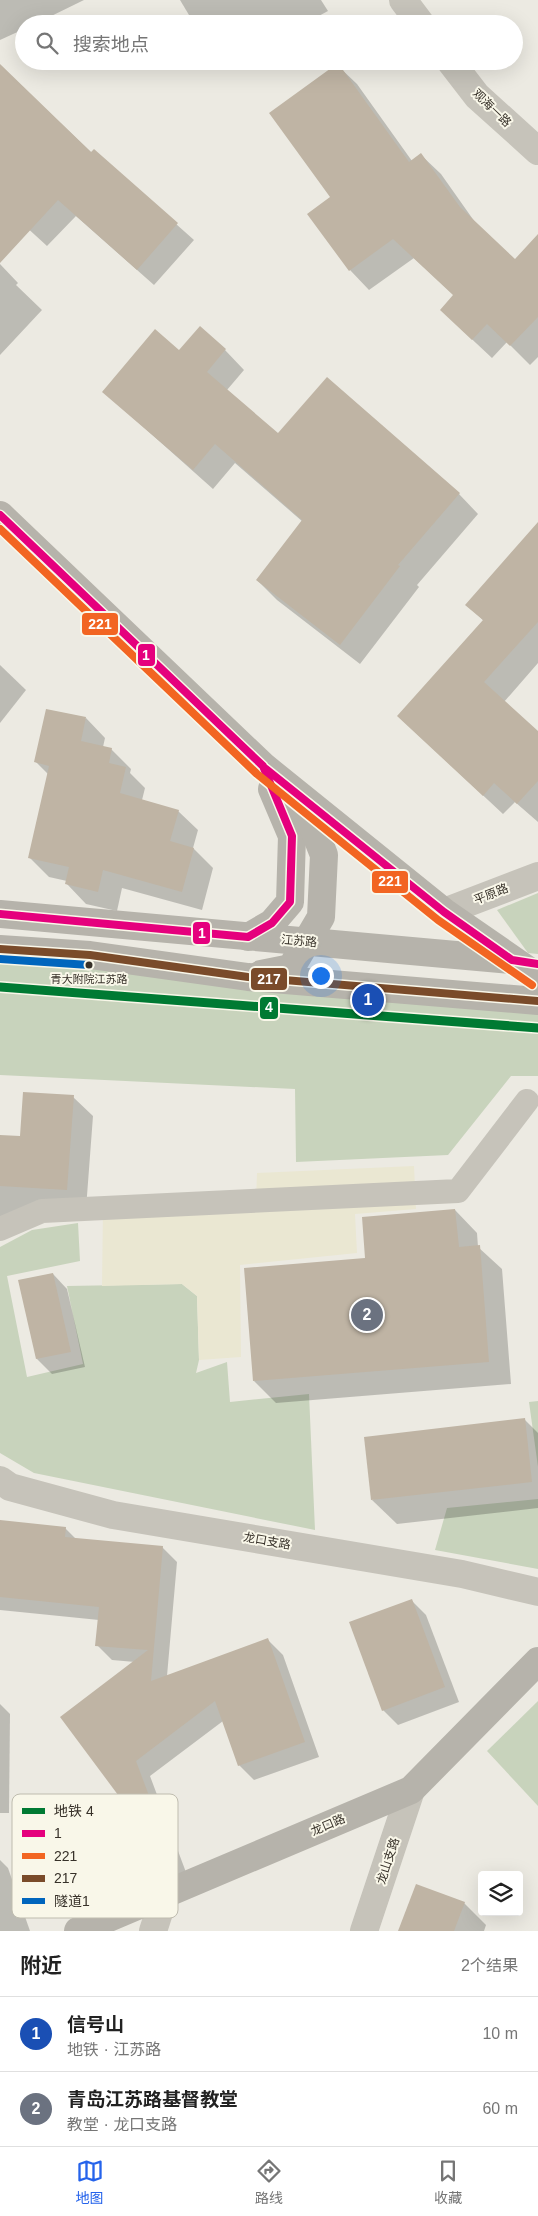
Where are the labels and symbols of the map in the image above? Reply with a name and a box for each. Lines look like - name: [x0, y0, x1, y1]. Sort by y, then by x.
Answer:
- street label: 观海一路: [470, 86, 514, 130]
- line badge: 221: [81, 612, 119, 636]
- text: 221: [88, 616, 112, 632]
- line badge: 1: [137, 643, 156, 667]
- text: 1: [142, 647, 150, 663]
- line badge: 221: [371, 870, 409, 894]
- text: 221: [378, 873, 402, 889]
- street label: 平原路: [472, 881, 510, 907]
- line badge: 1: [192, 921, 211, 945]
- text: 1: [198, 925, 206, 941]
- street label: 江苏路: [280, 932, 318, 950]
- marker: 青大附院江苏路: [84, 960, 94, 970]
- your location: [308, 963, 334, 989]
- line badge: 217: [250, 967, 288, 991]
- text: 217: [257, 971, 281, 987]
- place label: 青大附院江苏路: [51, 973, 128, 985]
- pin: 1: [352, 981, 384, 1019]
- line badge: 4: [259, 996, 279, 1020]
- text: 4: [265, 999, 273, 1015]
- pin: 2: [351, 1296, 383, 1334]
- street label: 龙口支路: [242, 1530, 292, 1552]
- legend: [12, 1794, 178, 1918]
- text: 地铁 4: [54, 1803, 94, 1819]
- street label: 龙口路: [309, 1812, 347, 1838]
- text: 1: [54, 1825, 62, 1841]
- street label: 龙山支路: [374, 1836, 402, 1886]
- text: 221: [54, 1848, 78, 1864]
- text: 217: [54, 1870, 78, 1886]
- text: 隧道1: [54, 1893, 90, 1909]

